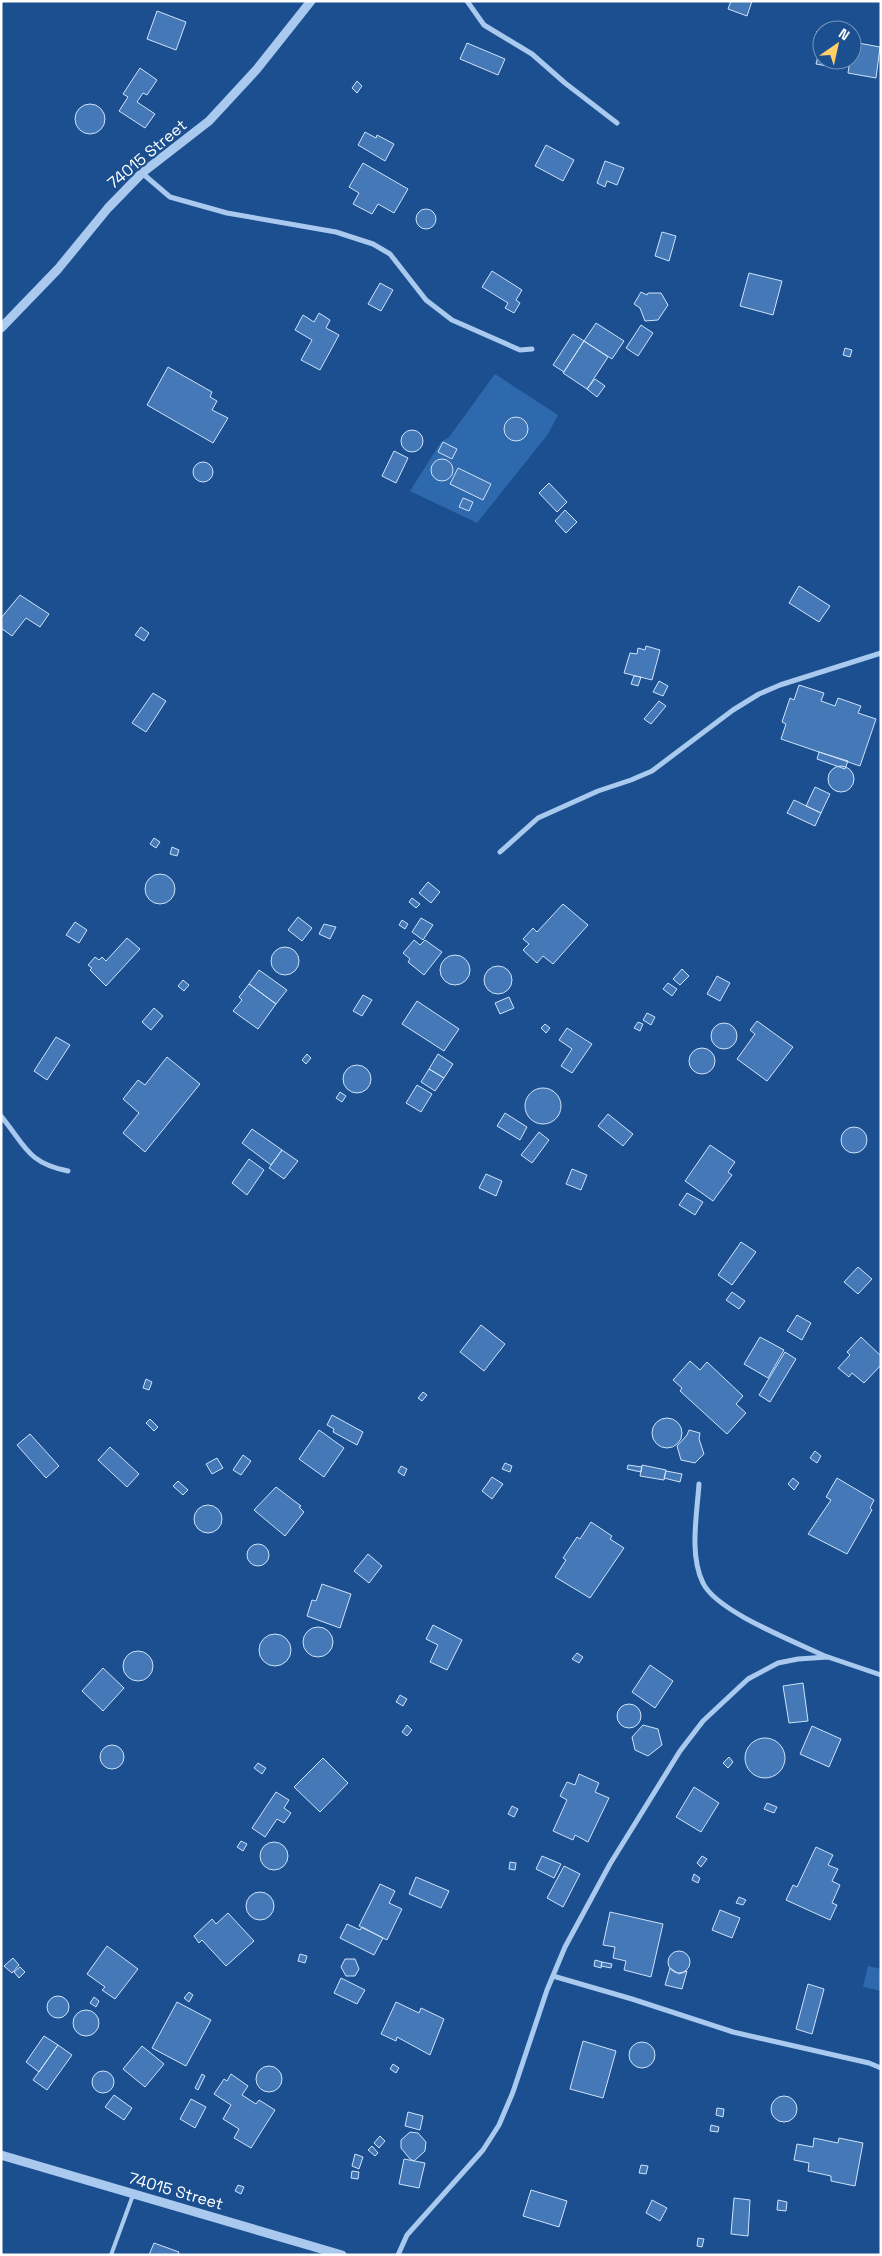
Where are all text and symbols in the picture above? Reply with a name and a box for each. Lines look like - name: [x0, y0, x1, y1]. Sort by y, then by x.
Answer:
- north arrow: [812, 20, 862, 70]
- text: N: [835, 24, 853, 44]
- street label: 74015 Street: [103, 115, 191, 193]
- street label: 74015 Street: [126, 2167, 226, 2215]

